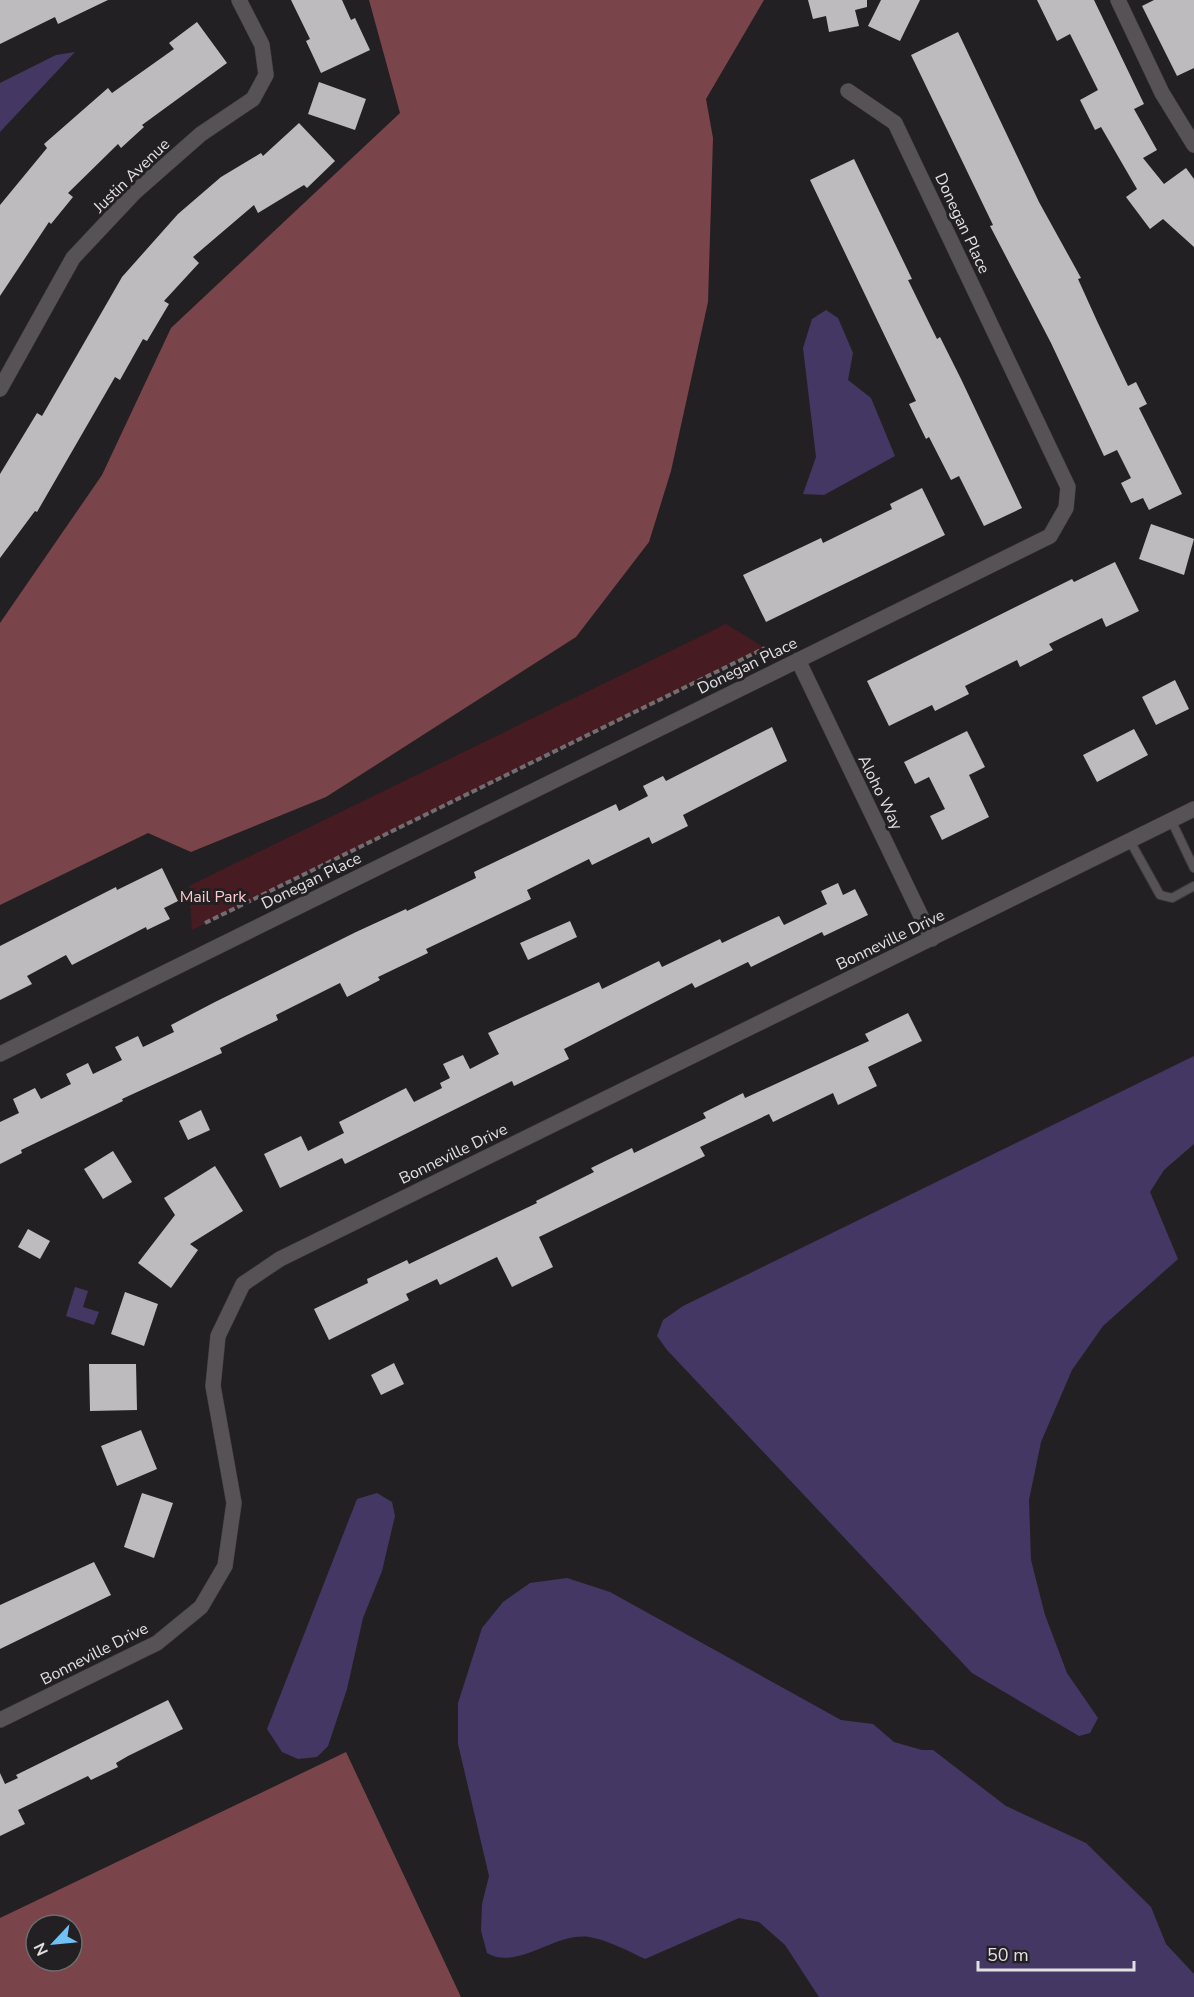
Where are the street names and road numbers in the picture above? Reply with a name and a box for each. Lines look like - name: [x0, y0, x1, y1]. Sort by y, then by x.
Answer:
- street label: Justin Avenue: [88, 134, 175, 219]
- street label: Donegan Place: [929, 170, 995, 277]
- street label: Donegan Place: [694, 632, 801, 700]
- street label: Aloho Way: [853, 751, 908, 834]
- street label: Donegan Place: [258, 847, 365, 915]
- street label: Bonneville Drive: [832, 904, 948, 976]
- street label: Bonneville Drive: [395, 1118, 511, 1190]
- street label: Bonneville Drive: [37, 1617, 152, 1691]

